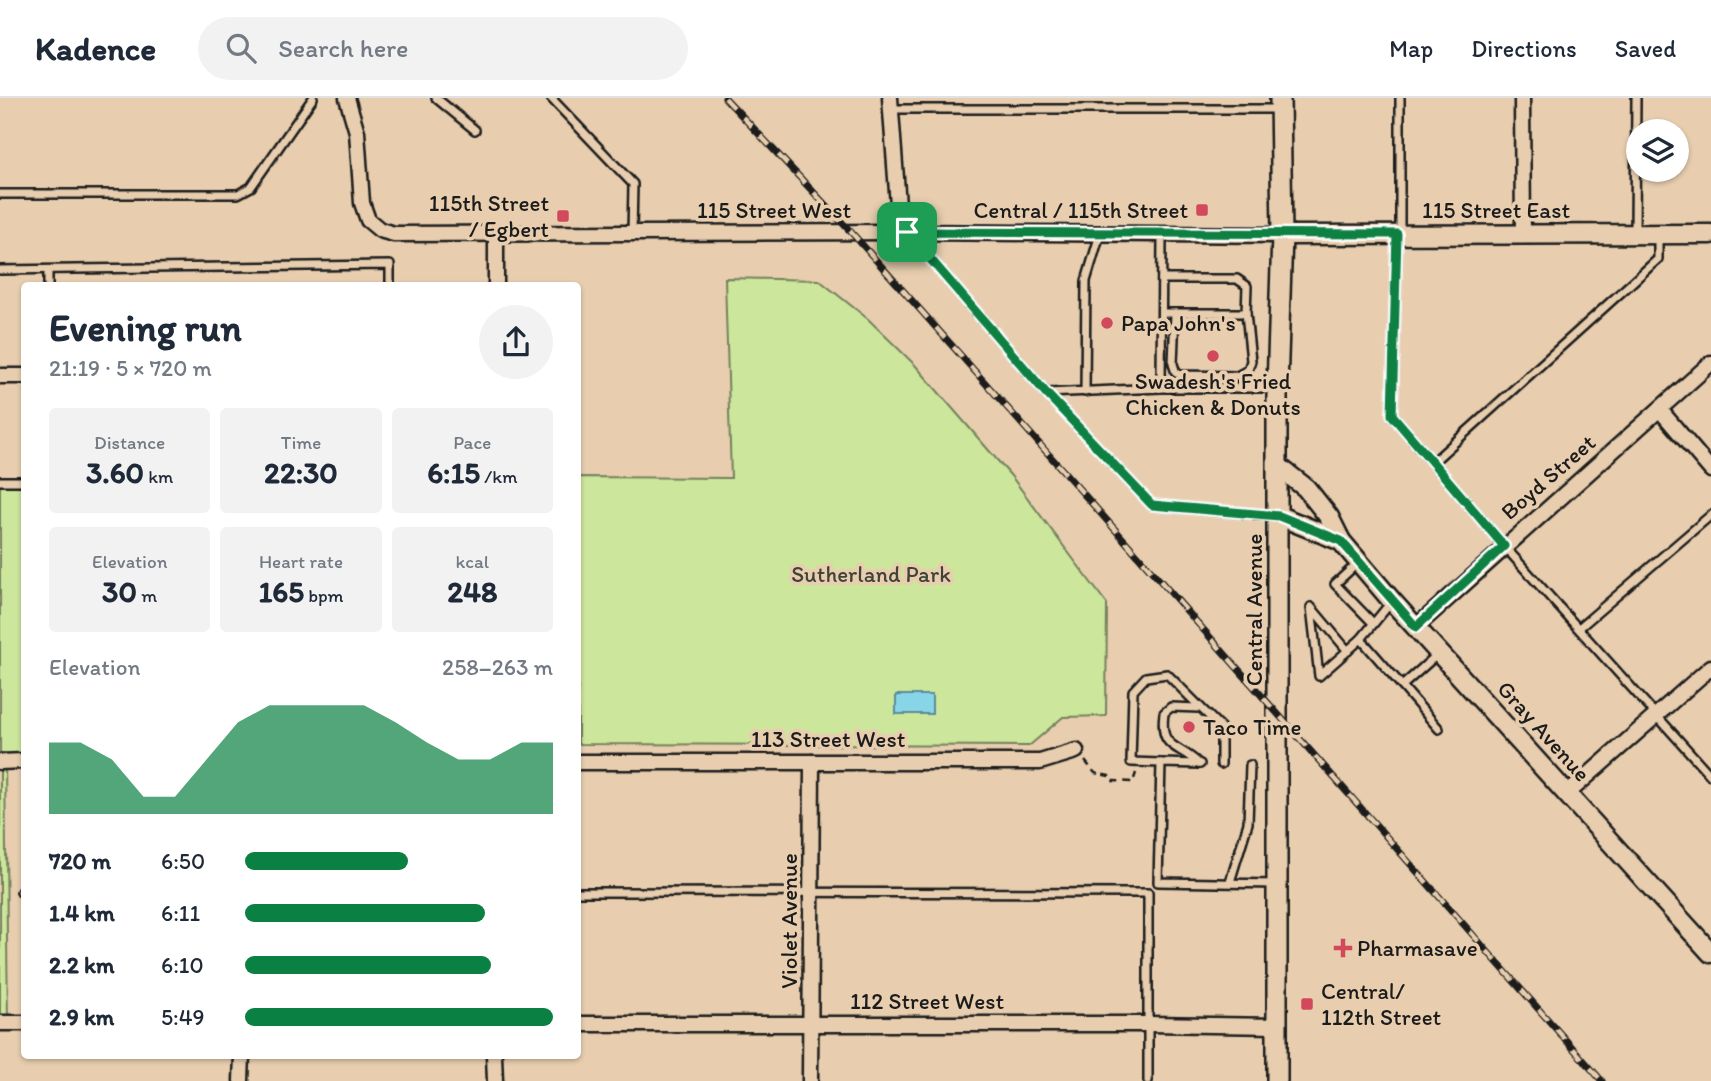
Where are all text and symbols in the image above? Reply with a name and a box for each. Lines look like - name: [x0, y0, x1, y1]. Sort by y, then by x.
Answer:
- search box: [198, 17, 688, 80]
- text: Kadence: [35, 29, 156, 68]
- icon: search: [222, 29, 260, 67]
- text: Search here: [278, 32, 409, 64]
- text: Map: [1389, 34, 1433, 63]
- text: Directions: [1471, 34, 1577, 63]
- text: Saved: [1615, 34, 1676, 63]
- map controls: [1626, 119, 1689, 182]
- button: layers: [1626, 119, 1689, 182]
- place label: 115th Street / Egbert: [429, 189, 549, 243]
- street label: 115 Street West: [697, 196, 851, 224]
- place label: Central / 115th Street: [973, 196, 1188, 224]
- street label: 115 Street East: [1422, 196, 1570, 224]
- pin: [877, 202, 937, 262]
- marker: Central / 115th Street: [1194, 202, 1210, 218]
- marker: 115th Street / Egbert: [555, 208, 571, 224]
- icon: arrive: [888, 213, 926, 251]
- text: Evening run: [49, 305, 242, 351]
- button: share: [479, 305, 553, 379]
- place label: Papa John's: [1121, 309, 1236, 337]
- marker: Papa John's: [1099, 315, 1115, 331]
- marker: Swadesh's Fried Chicken & Donuts: [1205, 348, 1221, 364]
- text: 21:19 · 5 × 720 m: [49, 354, 212, 382]
- place label: Swadesh's Fried Chicken & Donuts: [1125, 367, 1301, 421]
- street label: Boyd Street: [1495, 428, 1601, 526]
- text: Distance: [94, 431, 165, 454]
- text: Time: [281, 431, 321, 454]
- text: Pace: [453, 431, 491, 454]
- text: 3.60: [86, 454, 144, 491]
- text: 22:30: [264, 454, 338, 491]
- text: 6:15: [427, 454, 480, 491]
- text: km: [144, 465, 173, 488]
- text: /km: [480, 465, 517, 488]
- street label: Central Avenue: [1240, 534, 1268, 686]
- text: Elevation: [92, 550, 167, 573]
- text: Heart rate: [259, 550, 343, 573]
- text: kcal: [455, 550, 489, 573]
- park label: Sutherland Park: [791, 560, 951, 588]
- text: 30: [102, 573, 137, 610]
- text: 165: [258, 573, 304, 610]
- text: 248: [447, 573, 497, 610]
- text: m: [137, 584, 157, 607]
- text: bpm: [304, 584, 344, 607]
- text: Elevation: [49, 653, 140, 681]
- text: 258–263 m: [442, 653, 553, 681]
- street label: Gray Avenue: [1491, 675, 1597, 787]
- place label: Taco Time: [1203, 713, 1302, 741]
- marker: Taco Time: [1181, 719, 1197, 735]
- street label: 113 Street West: [751, 725, 906, 753]
- text: 720 m: [49, 847, 111, 875]
- text: 6:50: [161, 847, 205, 875]
- street label: Violet Avenue: [775, 853, 803, 989]
- text: 1.4 km: [49, 899, 115, 927]
- text: 6:11: [161, 899, 200, 927]
- place label: Pharmasave: [1357, 934, 1478, 962]
- marker: Pharmasave: [1335, 940, 1351, 956]
- text: 2.2 km: [49, 951, 114, 979]
- text: 6:10: [161, 951, 204, 979]
- place label: Central/ 112th Street: [1321, 977, 1442, 1031]
- street label: 112 Street West: [850, 987, 1004, 1015]
- marker: Central/ 112th Street: [1299, 996, 1315, 1012]
- text: 2.9 km: [49, 1003, 114, 1031]
- text: 5:49: [161, 1003, 205, 1031]

